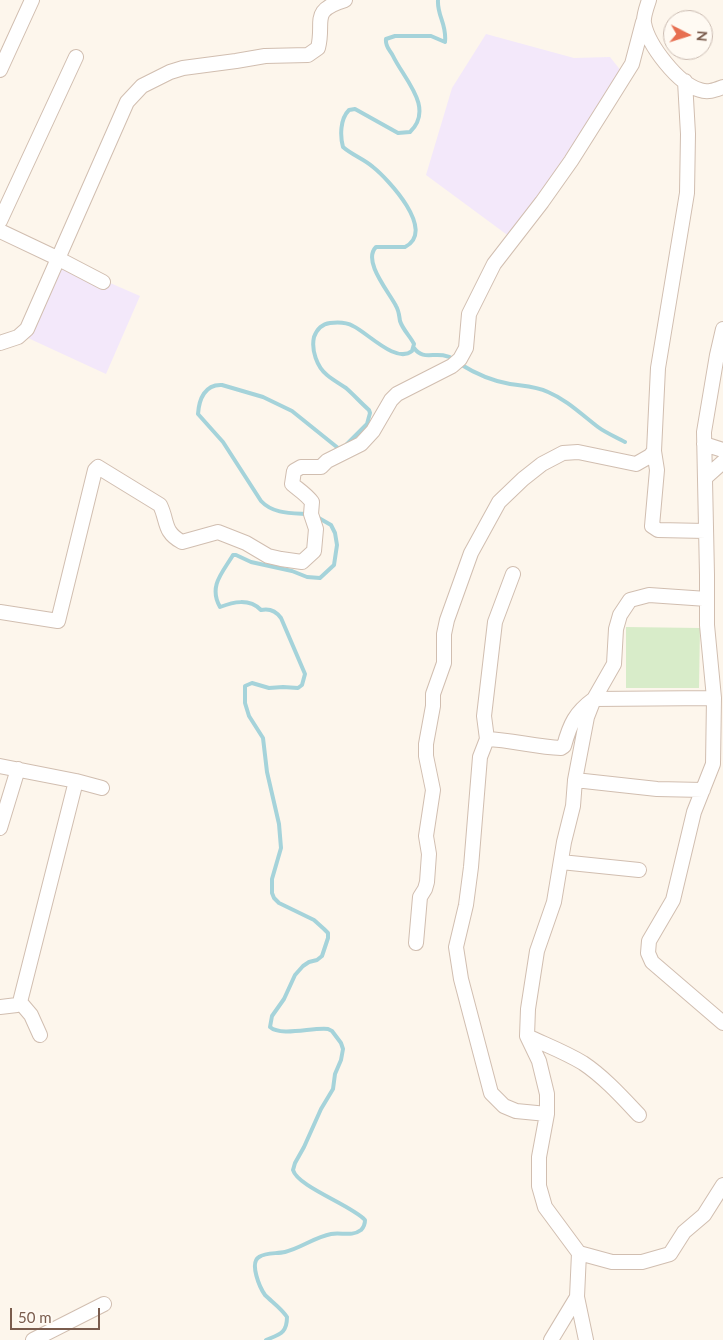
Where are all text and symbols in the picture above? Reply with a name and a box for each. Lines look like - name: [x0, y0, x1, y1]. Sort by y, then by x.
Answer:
- north arrow: [663, 10, 713, 60]
- text: N: [694, 30, 711, 42]
- scale bar: [12, 1298, 102, 1330]
- text: 50 m: [18, 1308, 52, 1326]

